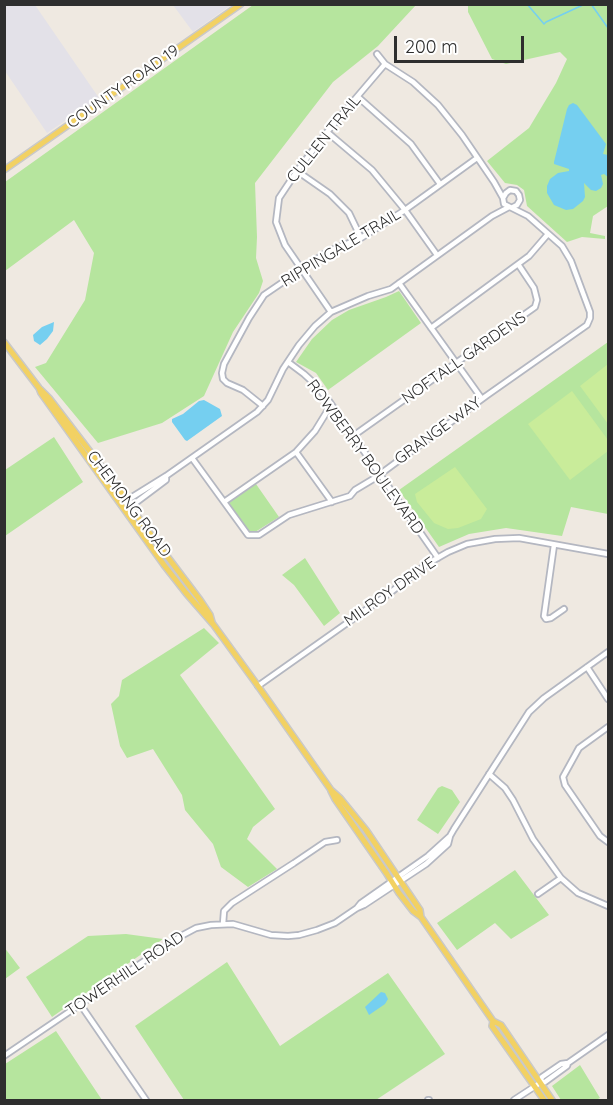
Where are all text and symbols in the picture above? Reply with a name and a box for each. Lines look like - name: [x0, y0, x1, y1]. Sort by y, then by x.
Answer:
- scale bar: [397, 24, 528, 62]
- text: 200 m: [405, 35, 458, 58]
- street label: COUNTY ROAD 19: [63, 41, 183, 133]
- street label: CULLEN TRAIL: [283, 91, 365, 187]
- street label: RIPPINGALE TRAIL: [278, 205, 404, 291]
- street label: NOFTALL GARDENS: [398, 308, 530, 408]
- street label: ROWBERRY BOULEVARD: [302, 376, 428, 538]
- street label: GRANGE WAY: [391, 393, 485, 469]
- street label: CHEMONG ROAD: [83, 447, 175, 561]
- street label: MILROY DRIVE: [341, 553, 439, 631]
- street label: TOWERHILL ROAD: [62, 927, 188, 1021]

